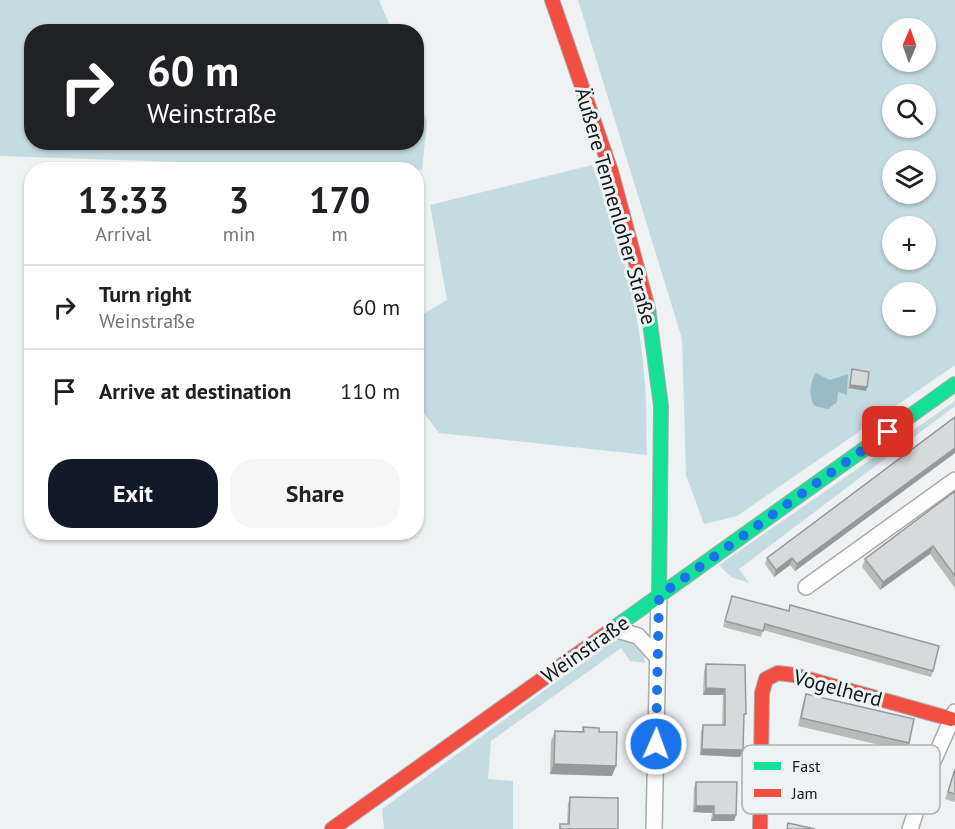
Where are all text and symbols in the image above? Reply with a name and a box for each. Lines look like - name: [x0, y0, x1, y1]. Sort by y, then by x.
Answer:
- north arrow: [882, 18, 936, 72]
- map controls: [882, 18, 936, 336]
- text: 60 m: [147, 43, 239, 98]
- icon: right: [48, 48, 126, 126]
- street label: Äußere Tennenloher Straße: [569, 84, 663, 328]
- button: search: [882, 84, 936, 138]
- text: Weinstraße: [147, 96, 277, 130]
- button: layers: [882, 150, 936, 204]
- text: 13:33: [78, 176, 169, 223]
- text: 3: [229, 176, 249, 223]
- text: 170: [309, 176, 370, 223]
- button: +: [882, 216, 936, 270]
- text: Arrival: [95, 221, 151, 247]
- text: min: [223, 221, 255, 247]
- text: m: [332, 221, 348, 247]
- text: Turn right: [99, 280, 191, 308]
- button: −: [882, 282, 936, 336]
- icon: right: [48, 291, 81, 324]
- text: 60 m: [352, 293, 400, 321]
- text: Weinstraße: [99, 308, 195, 334]
- icon: arrive: [48, 375, 81, 408]
- text: Arrive at destination: [99, 377, 291, 405]
- text: 110 m: [340, 377, 400, 405]
- pin: [862, 406, 913, 457]
- icon: arrive: [871, 415, 904, 448]
- button: Exit: [48, 459, 218, 528]
- button: Share: [230, 459, 400, 528]
- street label: Weinstraße: [536, 609, 634, 689]
- street label: Vogelherd: [790, 663, 885, 713]
- position arrow: [624, 712, 688, 776]
- legend: [742, 745, 940, 814]
- text: Fast: [792, 756, 821, 776]
- text: Jam: [791, 783, 818, 803]

